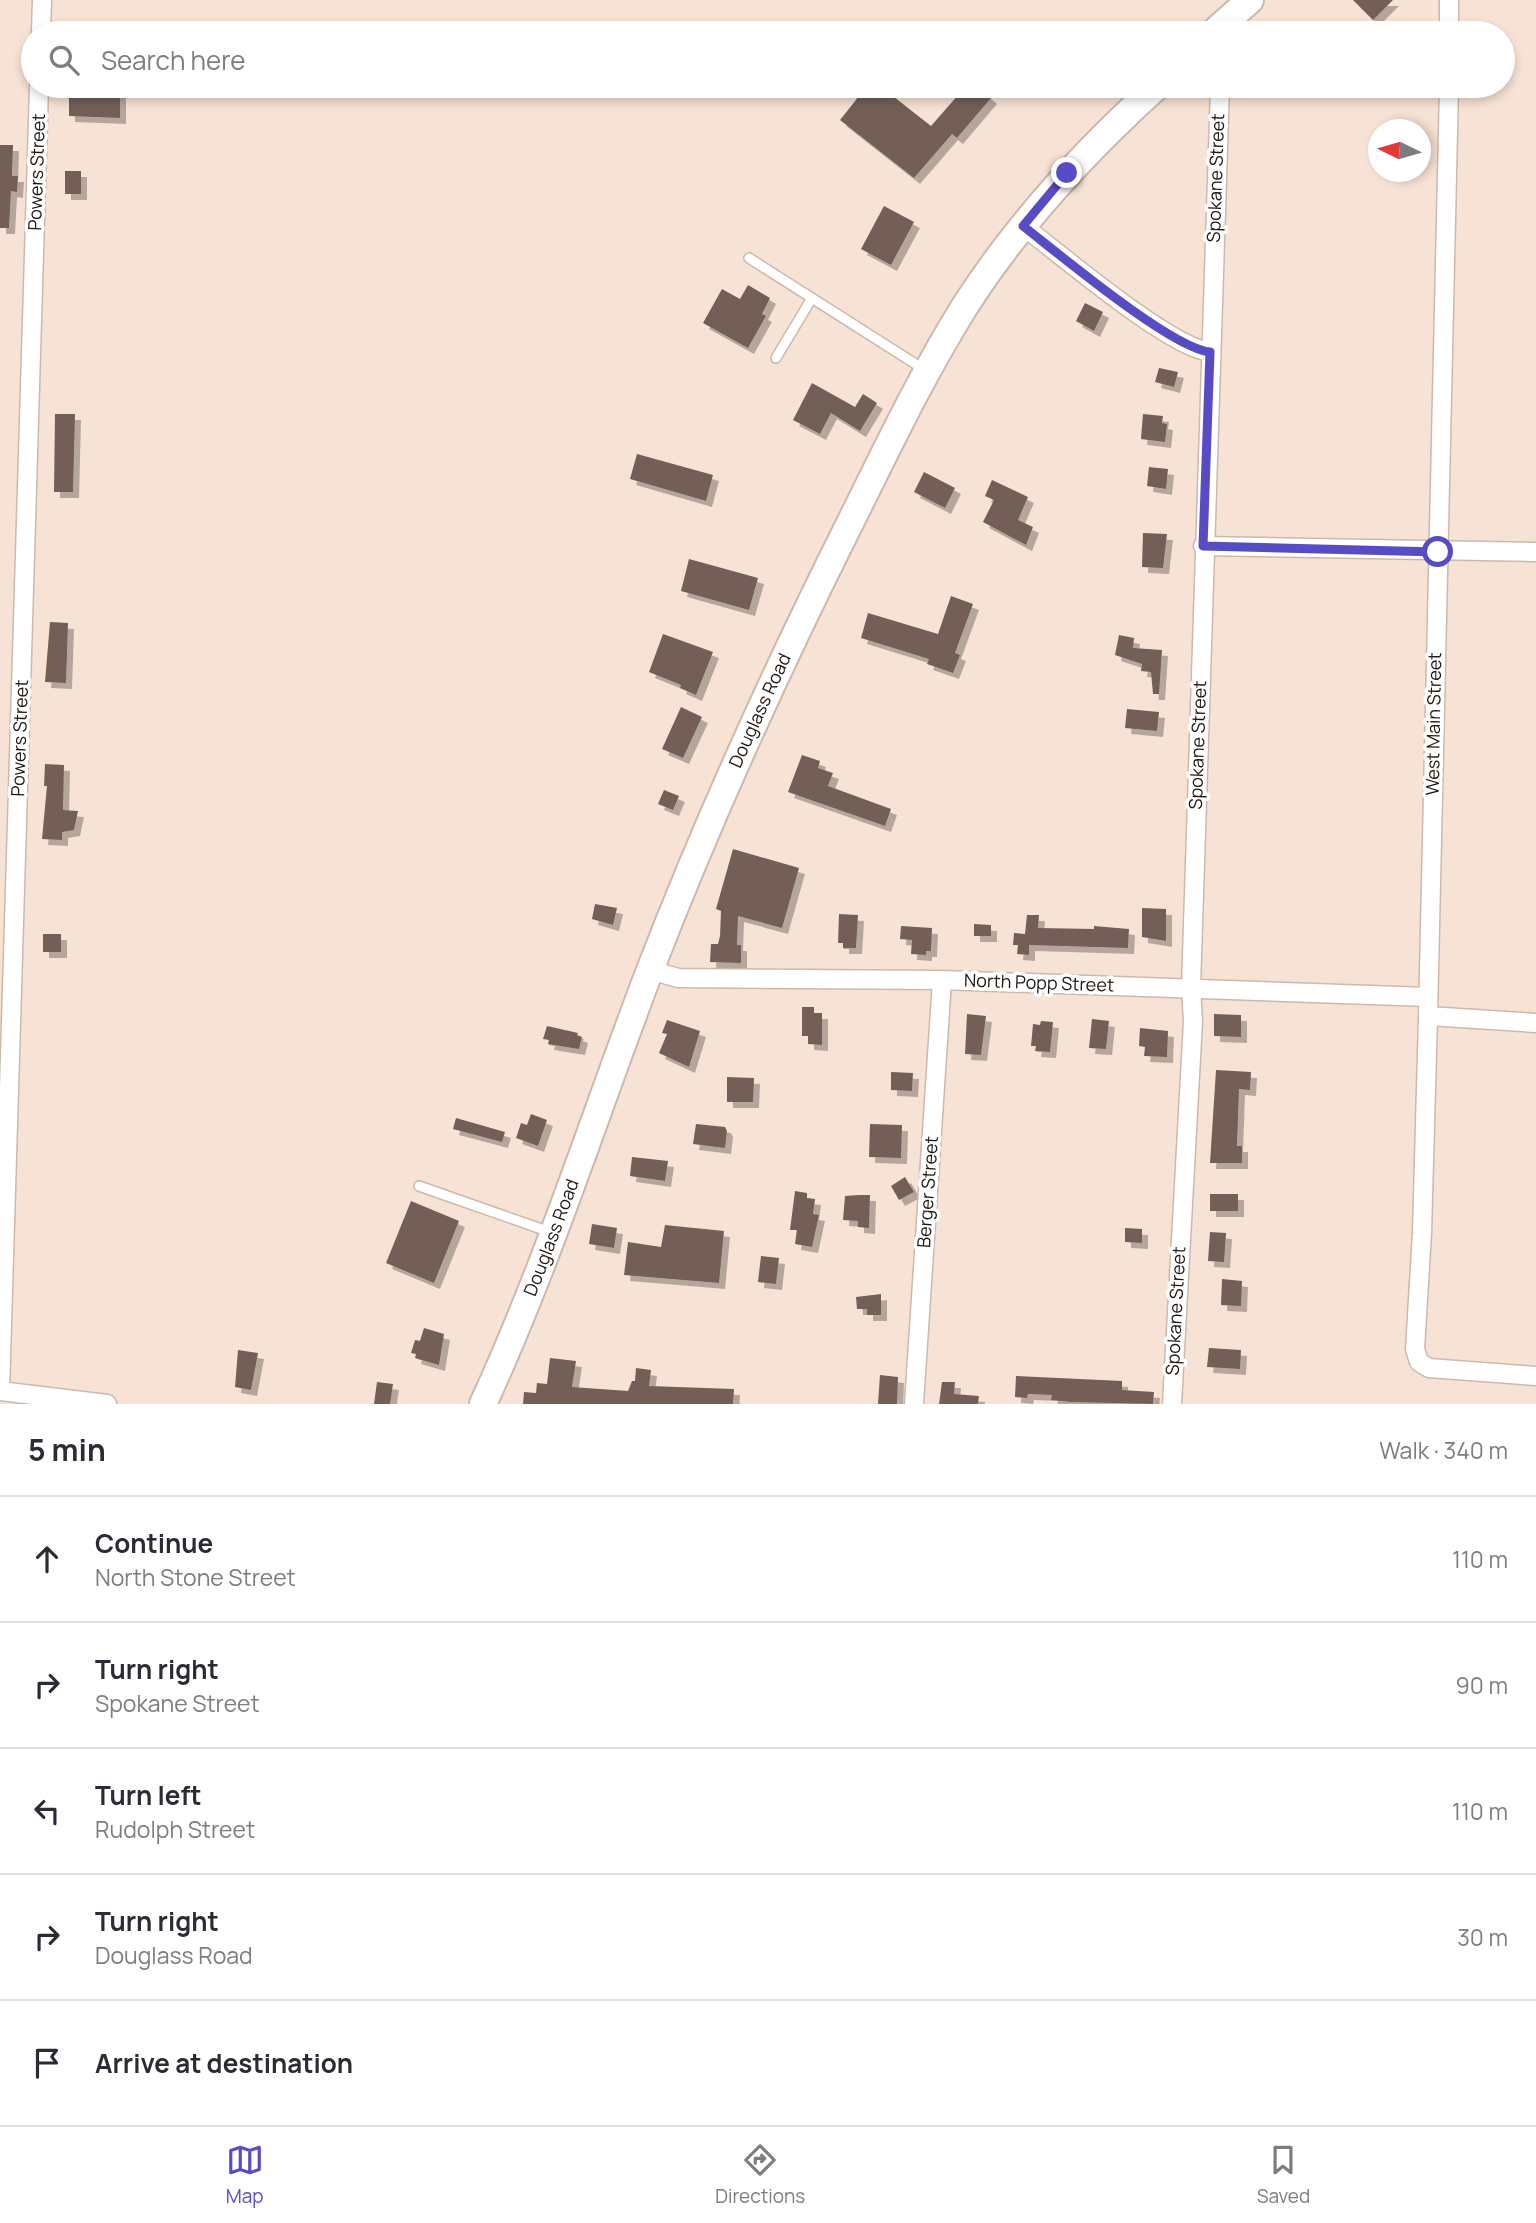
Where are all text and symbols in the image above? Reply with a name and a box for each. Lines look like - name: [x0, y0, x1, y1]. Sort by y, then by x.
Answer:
- search box: [21, 21, 1515, 98]
- icon: search: [45, 41, 83, 79]
- text: Search here: [101, 42, 246, 78]
- street label: Powers Street: [22, 113, 50, 231]
- street label: Spokane Street: [1201, 113, 1229, 243]
- north arrow: [1368, 119, 1431, 182]
- route end: [1051, 157, 1082, 188]
- route start: [1422, 536, 1453, 567]
- street label: Douglass Road: [723, 649, 796, 771]
- street label: West Main Street: [1420, 652, 1446, 796]
- street label: Powers Street: [5, 679, 33, 797]
- street label: Spokane Street: [1183, 680, 1211, 810]
- street label: North Popp Street: [964, 967, 1115, 997]
- street label: Berger Street: [911, 1135, 943, 1249]
- street label: Douglass Road: [517, 1175, 584, 1299]
- street label: Spokane Street: [1160, 1246, 1190, 1376]
- text: 5 min: [28, 1429, 106, 1470]
- text: Walk · 340 m: [1379, 1434, 1508, 1466]
- text: Continue: [95, 1525, 213, 1561]
- icon: ahead: [28, 1540, 66, 1578]
- text: 110 m: [1452, 1543, 1508, 1575]
- text: North Stone Street: [95, 1561, 296, 1593]
- text: Turn right: [95, 1651, 219, 1687]
- icon: right: [28, 1666, 66, 1704]
- text: 90 m: [1456, 1669, 1508, 1701]
- text: Spokane Street: [95, 1687, 260, 1719]
- text: Turn left: [95, 1777, 202, 1813]
- icon: left: [28, 1792, 66, 1830]
- text: 110 m: [1452, 1795, 1508, 1827]
- text: Rudolph Street: [95, 1813, 255, 1845]
- text: Turn right: [95, 1903, 219, 1939]
- icon: right: [28, 1918, 66, 1956]
- text: 30 m: [1457, 1921, 1508, 1953]
- text: Douglass Road: [95, 1939, 253, 1971]
- icon: arrive: [28, 2044, 66, 2082]
- text: Arrive at destination: [95, 2045, 353, 2081]
- tab: Map: [226, 2141, 264, 2209]
- tab: Directions: [715, 2141, 805, 2209]
- tab: Saved: [1257, 2141, 1310, 2209]

